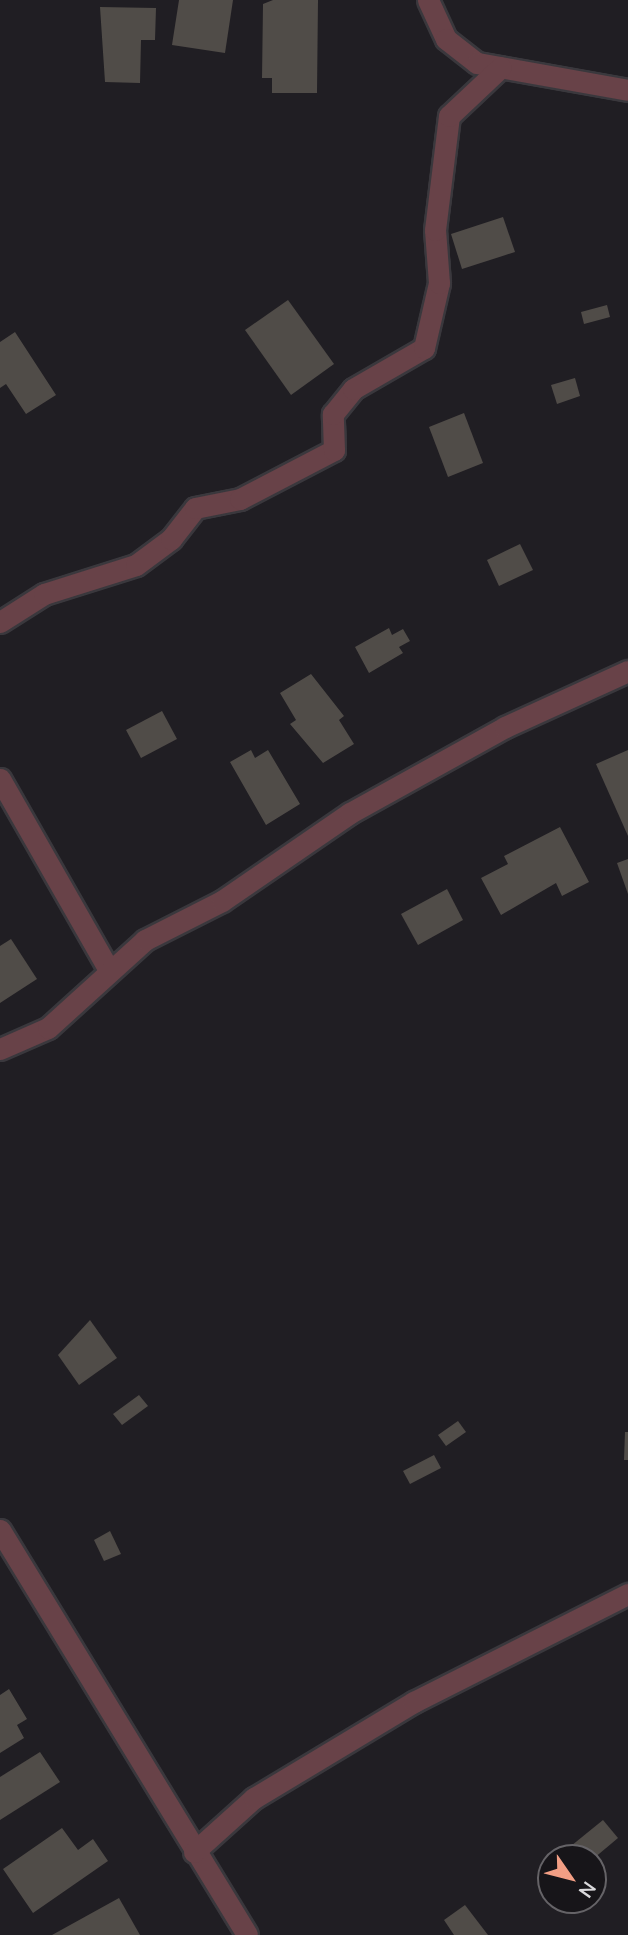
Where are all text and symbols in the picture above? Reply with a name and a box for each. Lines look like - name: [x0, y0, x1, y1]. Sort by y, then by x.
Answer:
- north arrow: [537, 1844, 607, 1914]
- text: N: [574, 1877, 602, 1903]

